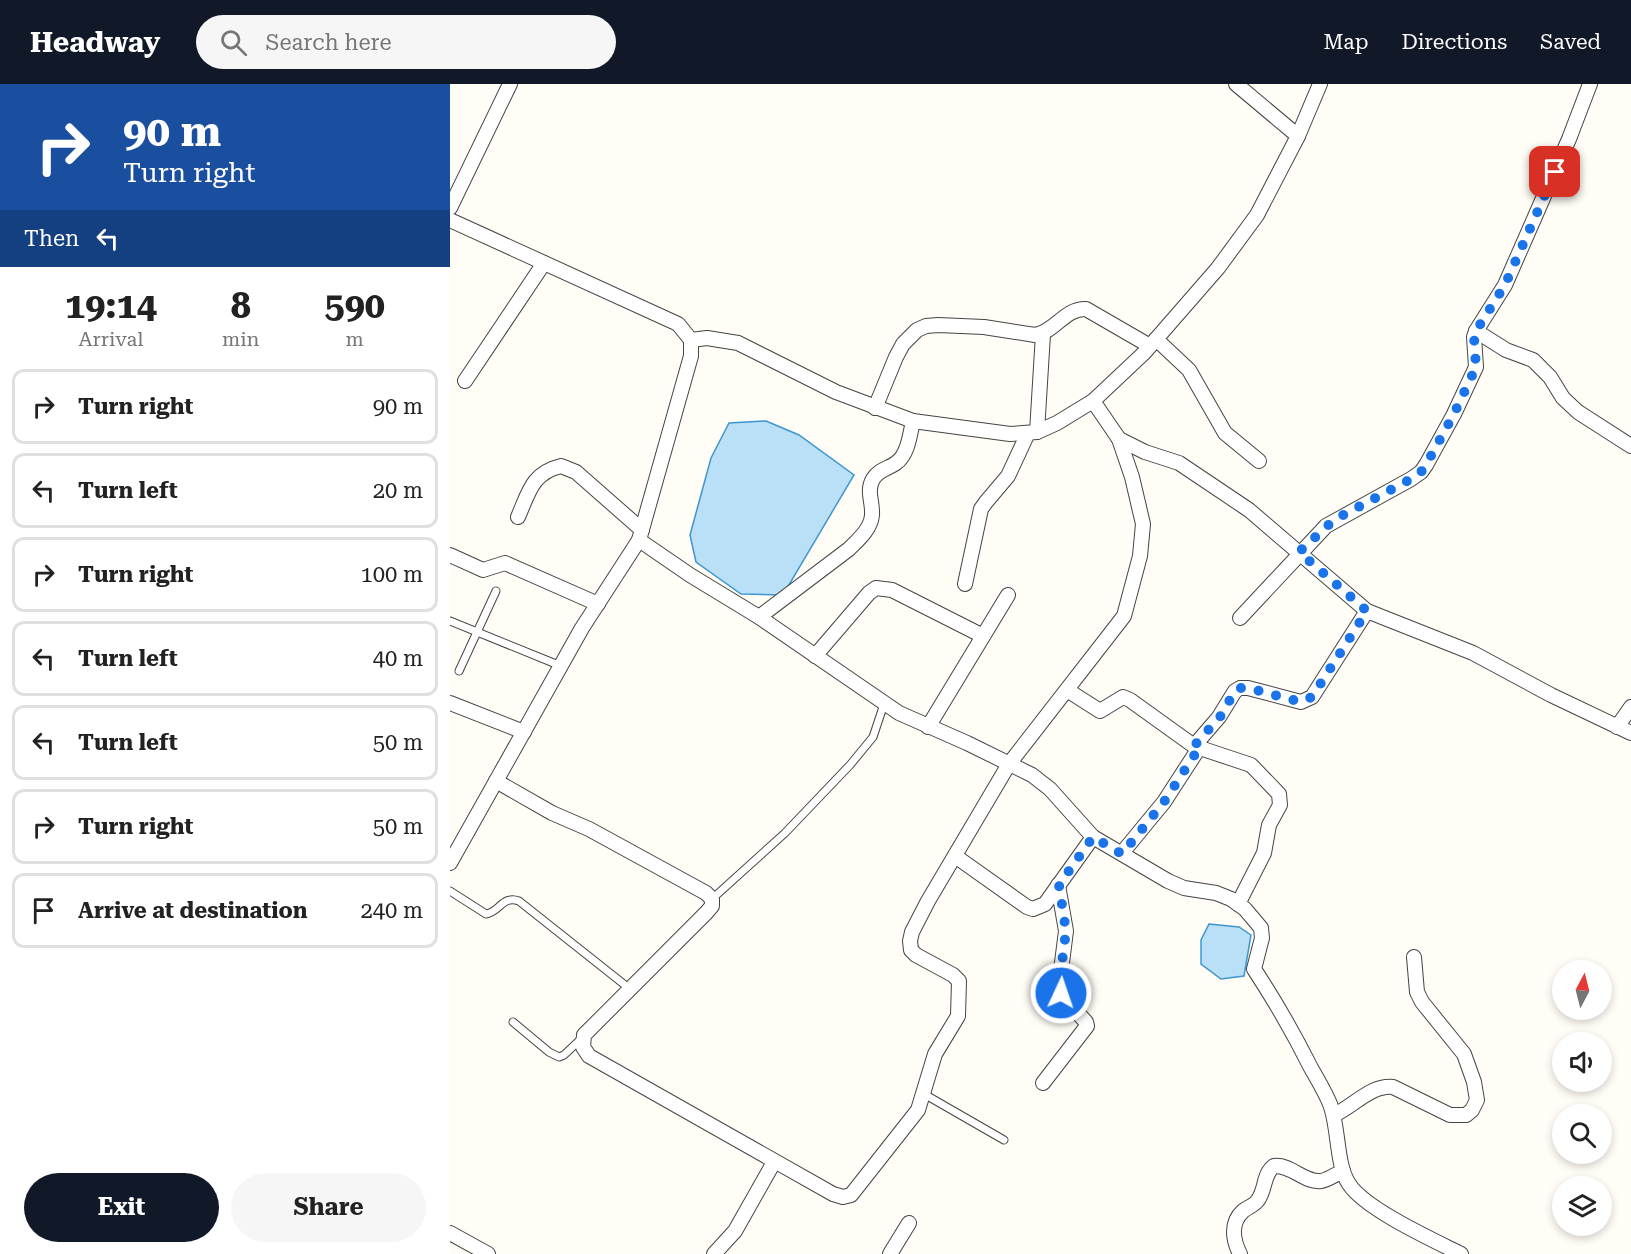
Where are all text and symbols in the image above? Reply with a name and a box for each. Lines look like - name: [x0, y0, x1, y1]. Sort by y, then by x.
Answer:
- search box: [196, 15, 616, 69]
- text: Headway: [30, 26, 160, 59]
- icon: search: [217, 26, 250, 59]
- text: Search here: [265, 30, 391, 55]
- text: Map: [1324, 30, 1368, 54]
- text: Directions: [1401, 30, 1507, 54]
- text: Saved: [1540, 30, 1601, 54]
- text: 90 m: [123, 107, 221, 156]
- icon: right: [24, 108, 102, 186]
- pin: [1529, 146, 1580, 197]
- icon: arrive: [1538, 155, 1571, 188]
- text: Turn right: [123, 157, 256, 189]
- icon: left: [91, 222, 124, 255]
- text: Then: [24, 226, 79, 251]
- text: 19:14: [65, 285, 157, 327]
- text: 8: [231, 285, 251, 327]
- text: 590: [325, 285, 385, 327]
- text: Arrival: [78, 327, 143, 351]
- text: min: [222, 327, 259, 351]
- text: m: [346, 327, 364, 351]
- icon: right: [27, 390, 60, 423]
- text: Turn right: [78, 394, 193, 419]
- text: 90 m: [373, 394, 423, 419]
- icon: left: [27, 474, 60, 507]
- text: Turn left: [78, 478, 178, 503]
- text: 20 m: [373, 478, 423, 503]
- icon: right: [27, 558, 60, 591]
- text: Turn right: [78, 562, 193, 587]
- text: 100 m: [360, 562, 423, 587]
- icon: left: [27, 642, 60, 675]
- text: Turn left: [78, 646, 178, 671]
- text: 40 m: [373, 646, 423, 671]
- icon: left: [27, 726, 60, 759]
- text: Turn left: [78, 730, 178, 755]
- text: 50 m: [373, 730, 423, 755]
- icon: right: [27, 810, 60, 843]
- text: Turn right: [78, 814, 193, 839]
- text: 50 m: [373, 814, 423, 839]
- icon: arrive: [27, 894, 60, 927]
- text: Arrive at destination: [78, 898, 307, 923]
- text: 240 m: [360, 898, 423, 923]
- north arrow: [1552, 960, 1612, 1020]
- map controls: [1552, 960, 1612, 1236]
- position arrow: [1029, 961, 1093, 1025]
- button: sound: [1552, 1032, 1612, 1092]
- button: search: [1552, 1104, 1612, 1164]
- button: Exit: [24, 1173, 219, 1242]
- button: Share: [231, 1173, 426, 1242]
- button: layers: [1552, 1176, 1612, 1236]

